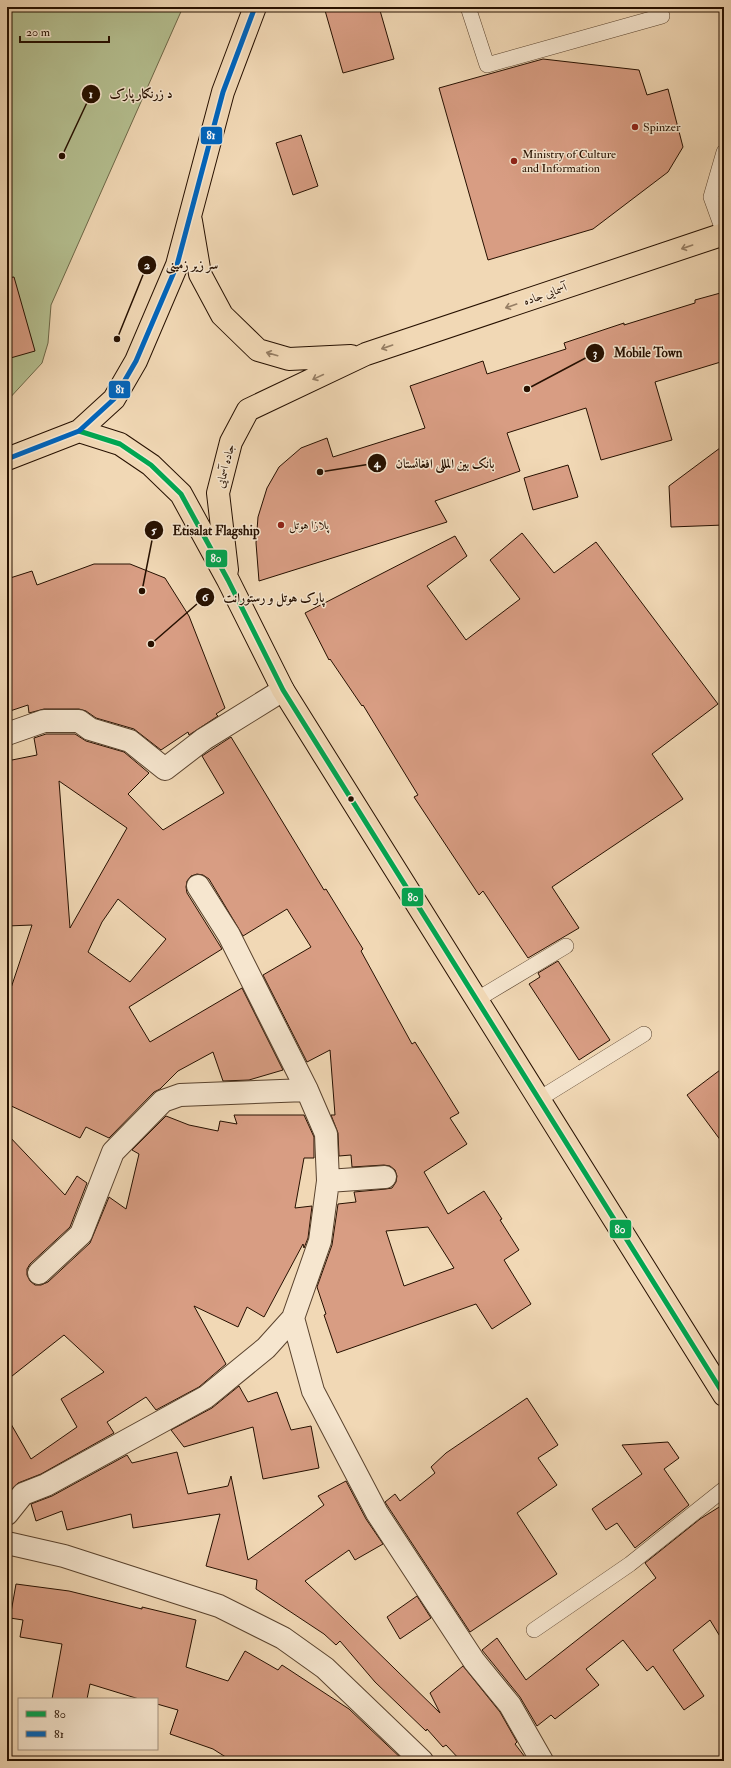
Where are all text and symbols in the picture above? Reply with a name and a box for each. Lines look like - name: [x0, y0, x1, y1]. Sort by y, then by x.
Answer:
- scale bar: [20, 18, 109, 44]
- text: 20 m: [26, 25, 51, 40]
- callout: د زرنګار پارک: [81, 81, 180, 106]
- text: د زرنګار پارک: [109, 86, 173, 103]
- text: 1: [89, 87, 93, 102]
- place label: Spinzer: [643, 120, 681, 135]
- marker: Spinzer: [630, 122, 640, 132]
- line badge: 81: [200, 126, 223, 145]
- text: 81: [206, 129, 216, 142]
- place label: Ministry of Culture and Information: [522, 147, 616, 176]
- marker: Ministry of Culture and Information: [509, 156, 519, 166]
- one-way arrow: [681, 244, 694, 251]
- callout: سر زیر زمینی: [137, 252, 226, 277]
- text: سر زیر زمینی: [166, 257, 219, 274]
- text: 2: [144, 258, 150, 273]
- street label: آسمایی جاده: [521, 279, 570, 309]
- one-way arrow: [504, 303, 517, 310]
- callout: Mobile Town: [585, 340, 690, 365]
- one-way arrow: [382, 344, 394, 352]
- text: Mobile Town: [613, 345, 683, 361]
- text: 3: [593, 346, 598, 361]
- one-way arrow: [266, 350, 279, 357]
- one-way arrow: [313, 374, 325, 381]
- line badge: 81: [108, 380, 131, 399]
- text: 81: [115, 383, 125, 396]
- street label: جاده آسمایی: [212, 442, 238, 490]
- callout: بانک بین المللی افغانستان: [367, 451, 502, 476]
- text: 4: [373, 456, 382, 471]
- text: بانک بین المللی افغانستان: [396, 456, 495, 474]
- callout: Etisalat Flagship: [144, 518, 267, 543]
- place label: پلازا هوتل: [289, 518, 330, 534]
- marker: پلازا هوتل: [276, 520, 286, 530]
- text: 5: [151, 523, 157, 538]
- text: Etisalat Flagship: [173, 523, 260, 540]
- line badge: 80: [205, 549, 228, 568]
- text: 80: [211, 552, 222, 565]
- callout: پارک هوتل و رستورانت: [195, 585, 332, 610]
- text: 6: [202, 590, 209, 605]
- text: پارک هوتل و رستورانت: [224, 590, 326, 607]
- unlabelled marker: [346, 794, 356, 804]
- line badge: 80: [401, 887, 424, 907]
- text: 80: [408, 891, 419, 904]
- line badge: 80: [609, 1219, 632, 1239]
- text: 80: [615, 1223, 626, 1236]
- legend: [18, 1698, 158, 1750]
- text: 80: [54, 1707, 66, 1722]
- text: 81: [54, 1727, 64, 1742]

